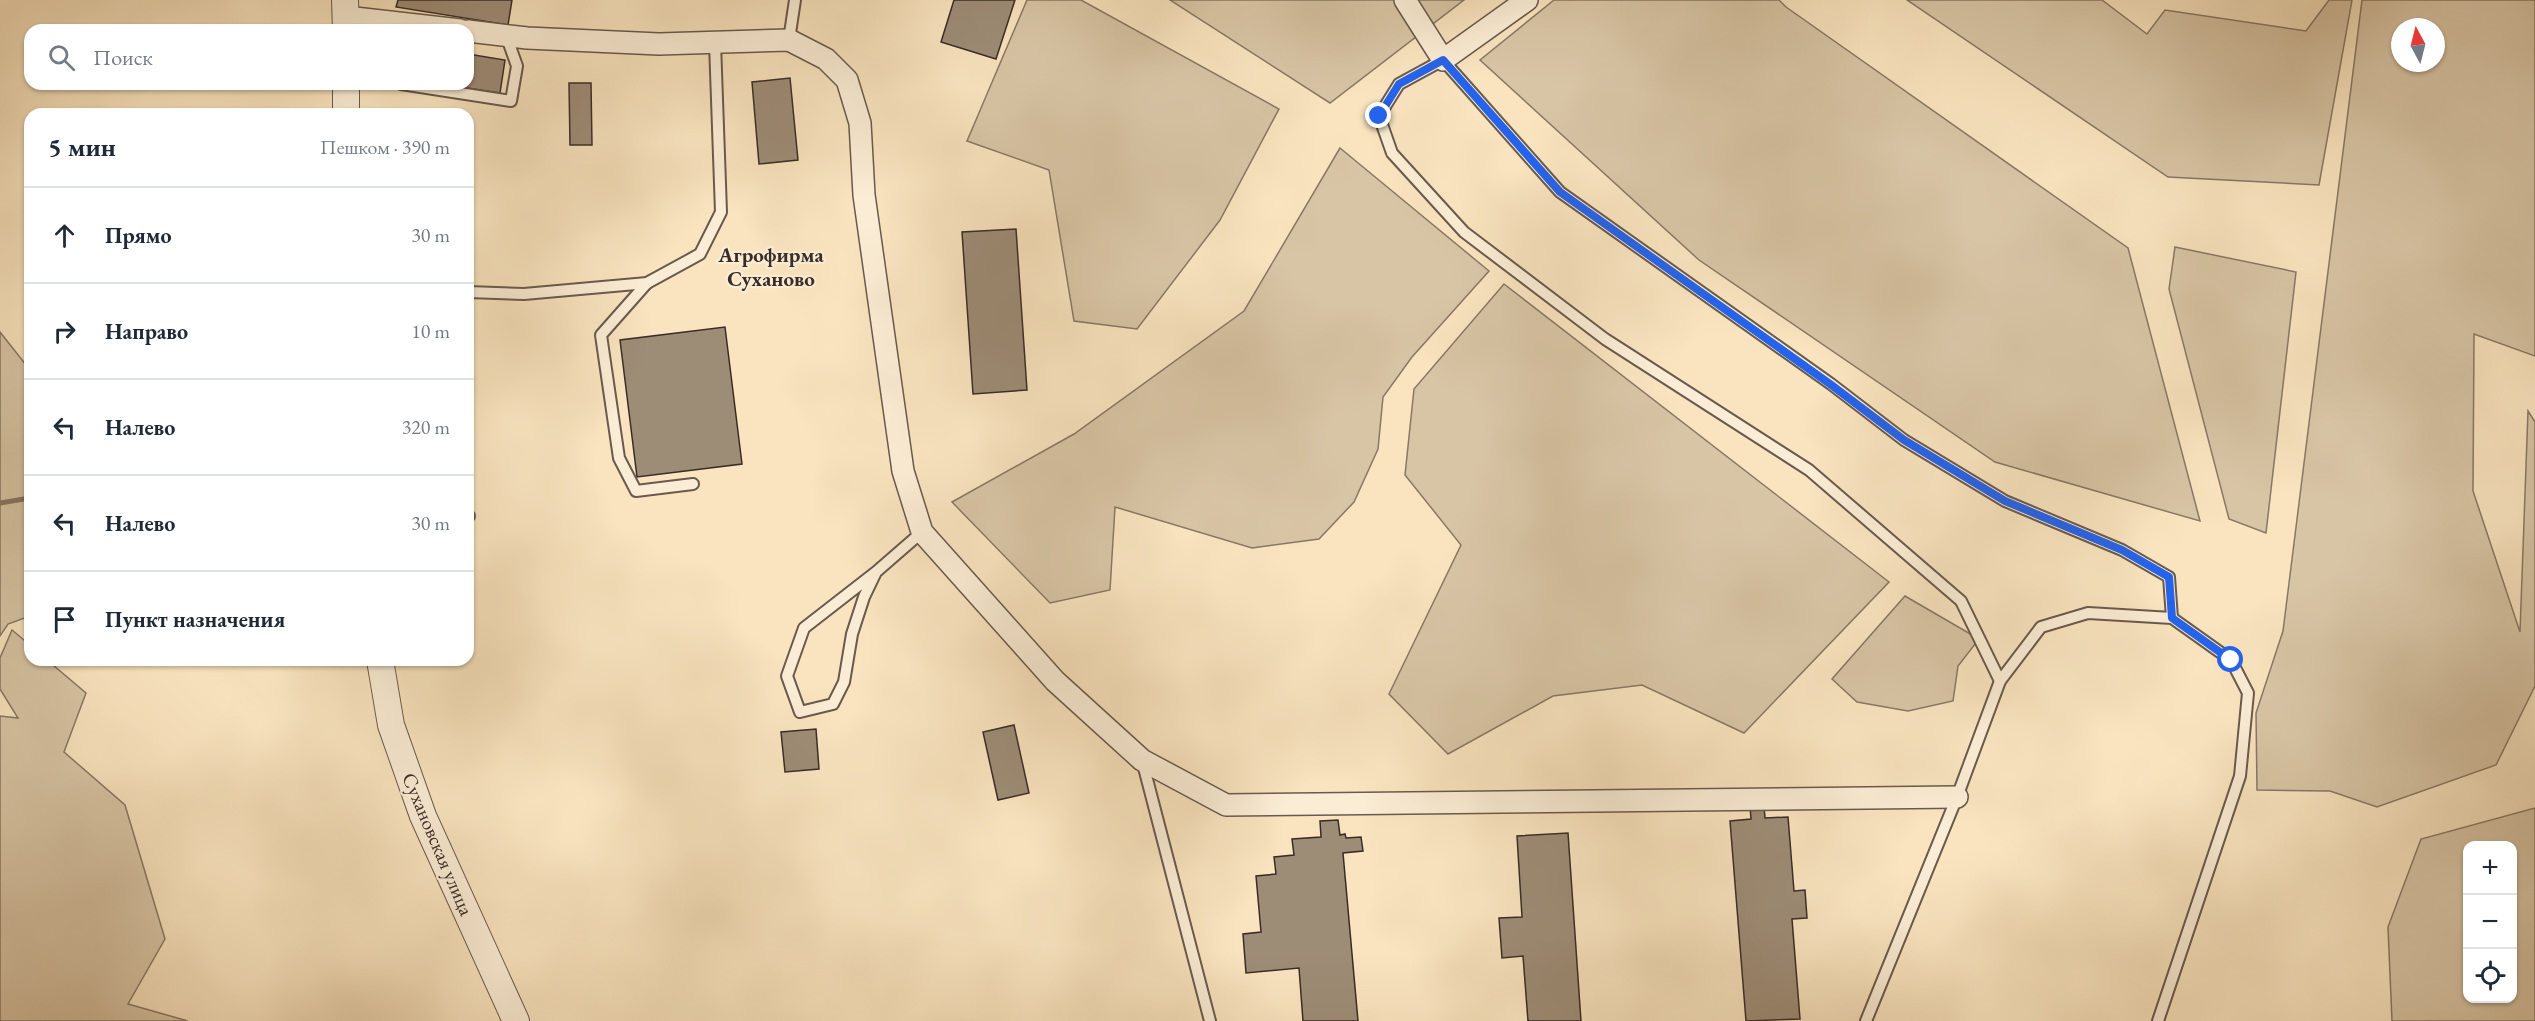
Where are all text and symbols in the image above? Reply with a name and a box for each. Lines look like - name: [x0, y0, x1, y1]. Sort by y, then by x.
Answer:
- north arrow: [2391, 18, 2445, 72]
- search box: [24, 24, 474, 90]
- icon: search: [45, 41, 78, 74]
- text: Поиск: [93, 43, 153, 72]
- route end: [1365, 102, 1391, 128]
- text: 5 мин: [48, 130, 116, 164]
- text: Пешком · 390 m: [320, 134, 450, 160]
- icon: ahead: [48, 219, 81, 252]
- text: Прямо: [105, 221, 172, 250]
- text: 30 m: [411, 222, 450, 248]
- district label: Агрофирма Суханово: [717, 241, 825, 292]
- icon: right: [48, 315, 81, 348]
- text: Направо: [105, 317, 188, 346]
- text: 10 m: [411, 318, 450, 344]
- icon: left: [48, 411, 81, 444]
- text: Налево: [105, 413, 175, 442]
- text: 320 m: [402, 414, 450, 440]
- icon: left: [48, 507, 81, 540]
- text: Налево: [105, 509, 175, 538]
- text: 30 m: [411, 510, 450, 536]
- icon: arrive: [48, 603, 81, 636]
- text: Пункт назначения: [105, 605, 285, 634]
- route start: [2217, 646, 2243, 672]
- street label: Сухановская улица: [396, 769, 480, 919]
- map controls: [2463, 841, 2517, 1003]
- button: +: [2463, 841, 2517, 895]
- button: −: [2463, 895, 2517, 949]
- button: locate: [2463, 949, 2517, 1003]

